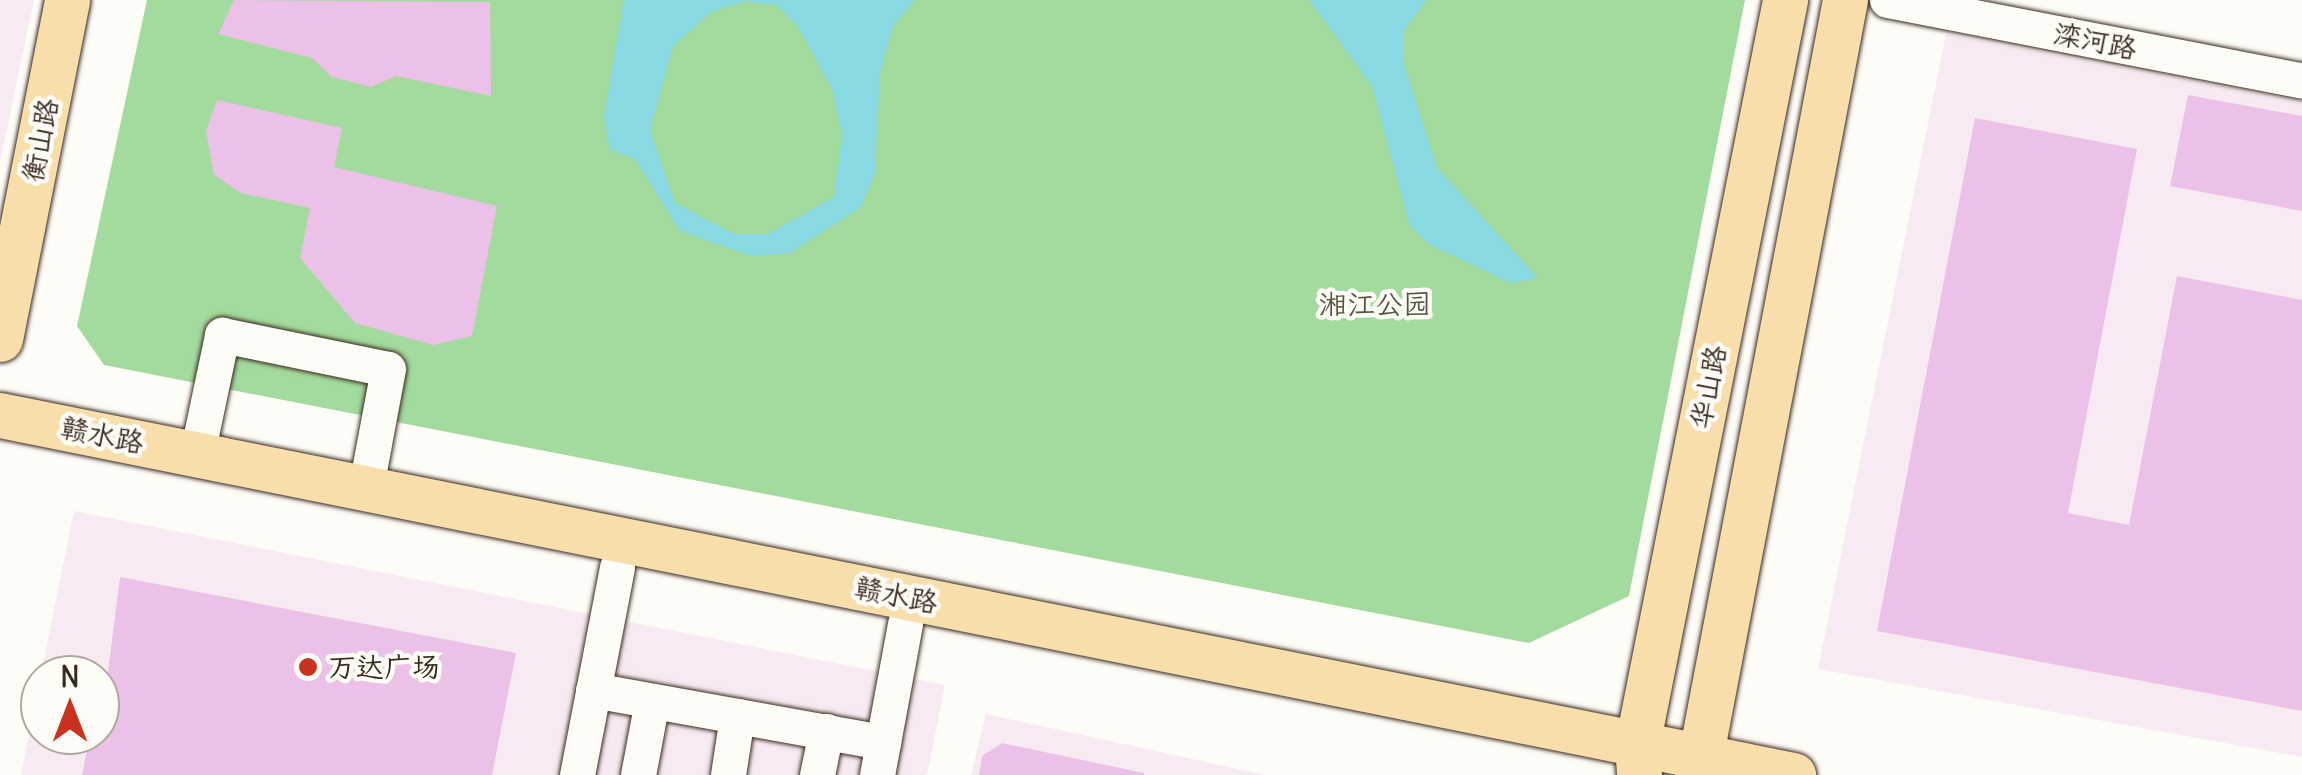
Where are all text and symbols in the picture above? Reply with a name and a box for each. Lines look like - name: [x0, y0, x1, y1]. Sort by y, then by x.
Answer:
- street label: 滦河路: [2051, 16, 2139, 66]
- street label: 衡山路: [15, 96, 65, 184]
- park label: 湘江公园: [1319, 287, 1431, 321]
- street label: 华山路: [1683, 343, 1733, 431]
- street label: 赣水路: [58, 410, 146, 460]
- street label: 赣水路: [852, 570, 940, 620]
- place label: 万达广场: [328, 650, 440, 684]
- north arrow: [20, 655, 120, 755]
- marker: 万达广场: [297, 656, 319, 678]
- text: N: [60, 659, 80, 695]

